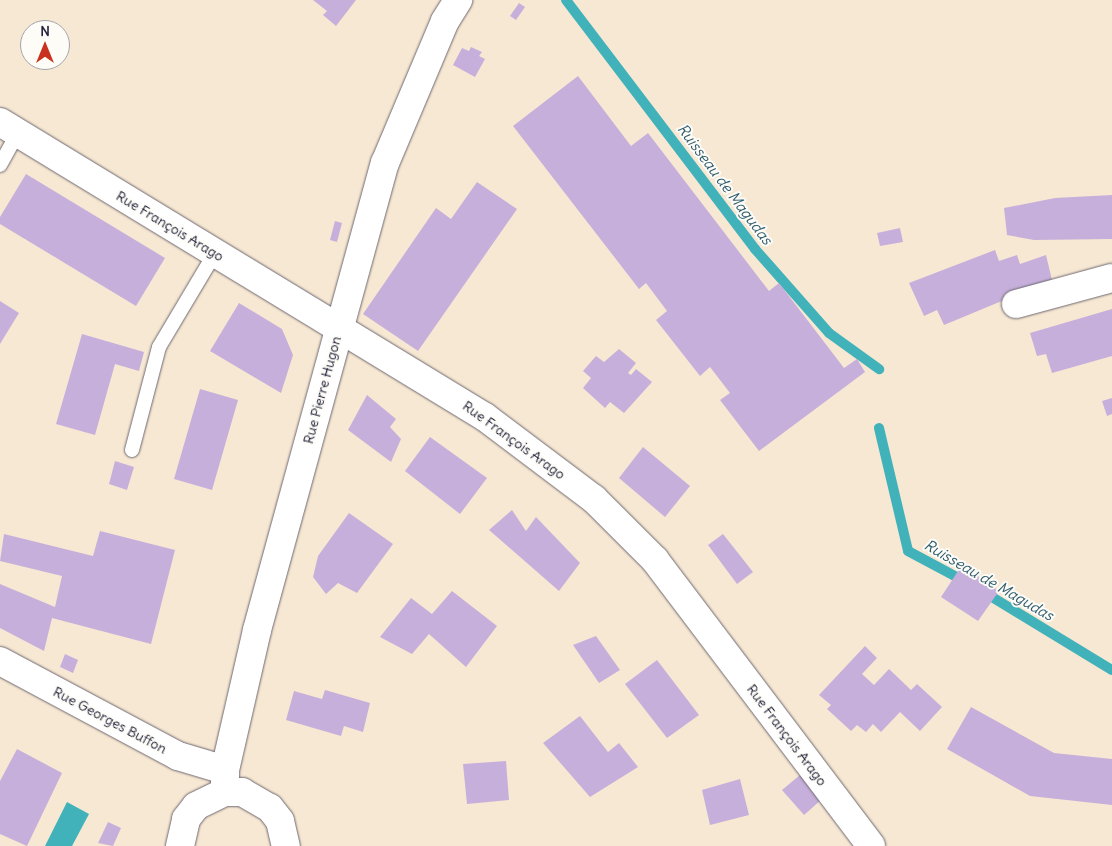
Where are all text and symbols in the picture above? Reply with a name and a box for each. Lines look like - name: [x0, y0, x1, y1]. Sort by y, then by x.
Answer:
- north arrow: [20, 20, 70, 70]
- text: N: [40, 22, 50, 40]
- water label: Ruisseau de Magudas: [674, 120, 776, 248]
- street label: Rue François Arago: [113, 187, 227, 265]
- street label: Rue Pierre Hugon: [300, 334, 344, 446]
- street label: Rue François Arago: [459, 397, 569, 483]
- water label: Ruisseau de Magudas: [921, 536, 1057, 624]
- street label: Rue François Arago: [743, 681, 831, 789]
- street label: Rue Georges Buffon: [50, 683, 170, 757]

